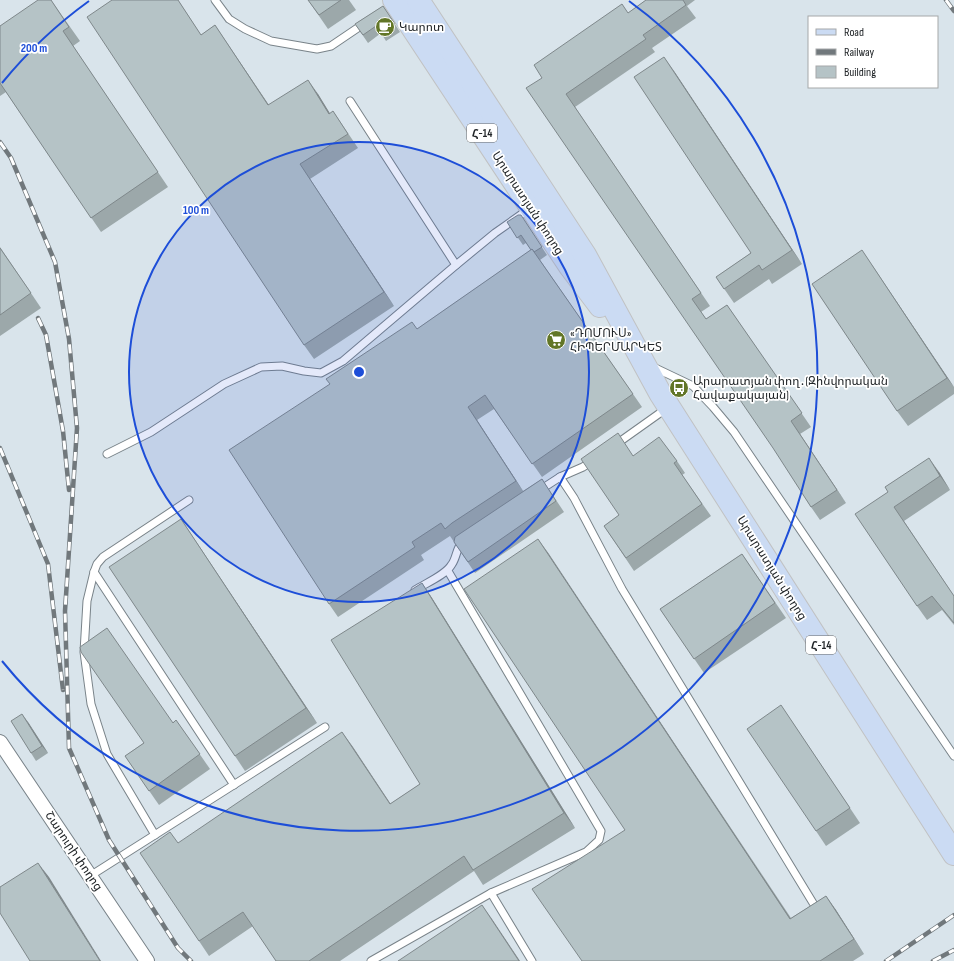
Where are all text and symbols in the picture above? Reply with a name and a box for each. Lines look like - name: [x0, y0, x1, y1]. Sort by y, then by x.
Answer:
- cafe icon: Կարոտ: [374, 16, 396, 38]
- legend: [808, 16, 938, 88]
- place label: Կարոտ: [399, 20, 444, 35]
- text: Road: [844, 25, 864, 40]
- text: 200 m: [21, 41, 47, 56]
- text: Railway: [844, 45, 875, 60]
- text: Building: [844, 65, 876, 80]
- road number: Հ-14: [467, 124, 497, 142]
- street label: Արարատյան փողոց: [488, 149, 567, 258]
- text: 100 m: [183, 203, 209, 218]
- place label: «ԴՈՄՈՒՍ» ՀԻՊԵՐՄԱՐԿԵՏ: [570, 326, 662, 355]
- supermarket icon: «ԴՈՄՈՒՍ» ՀԻՊԵՐՄԱՐԿԵՏ: [545, 329, 567, 351]
- centre of rings: [352, 365, 366, 379]
- place label: Արարատյան փող․(Զինվորական Հավաքակայան): [693, 374, 888, 403]
- bus stop icon: Արարատյան փող․(Զինվորական Հավաքակայան): [668, 377, 690, 399]
- street label: Արարատյան փողոց: [733, 513, 810, 623]
- road number: Հ-14: [806, 636, 836, 654]
- street label: Շարուրի փողոց: [41, 809, 106, 894]

